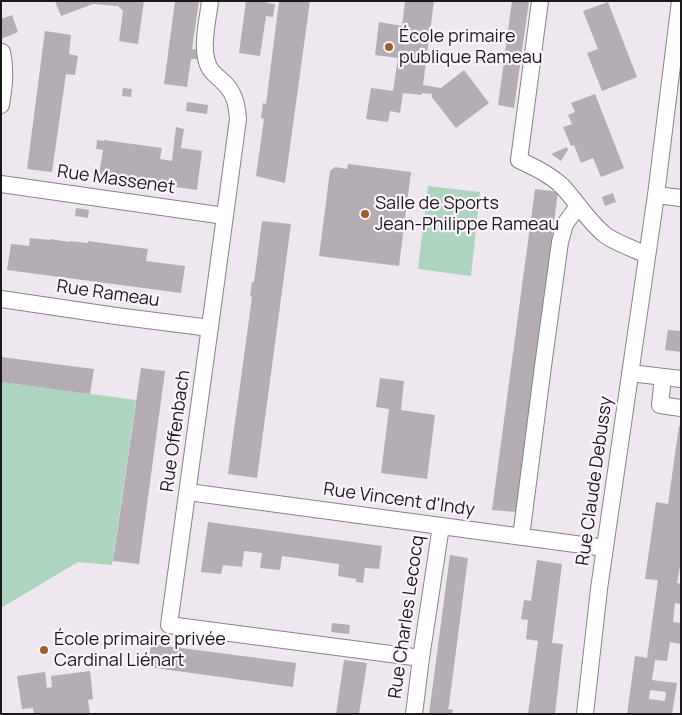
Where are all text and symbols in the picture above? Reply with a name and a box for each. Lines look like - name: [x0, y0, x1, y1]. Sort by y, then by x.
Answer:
- place label: École primaire publique Rameau: [399, 26, 542, 68]
- marker: École primaire publique Rameau: [383, 41, 395, 53]
- street label: Rue Massenet: [56, 161, 176, 199]
- place label: Salle de Sports Jean-Philippe Rameau: [375, 193, 559, 235]
- marker: Salle de Sports Jean-Philippe Rameau: [359, 208, 371, 220]
- street label: Rue Rameau: [55, 276, 161, 312]
- street label: Rue Offenbach: [157, 369, 195, 493]
- street label: Rue Claude Debussy: [572, 395, 618, 567]
- street label: Rue Vincent d'Indy: [322, 479, 476, 521]
- street label: Rue Charles Lecocq: [385, 534, 429, 700]
- place label: École primaire privée Cardinal Liénart: [54, 629, 226, 672]
- marker: École primaire privée Cardinal Liénart: [38, 644, 50, 656]

